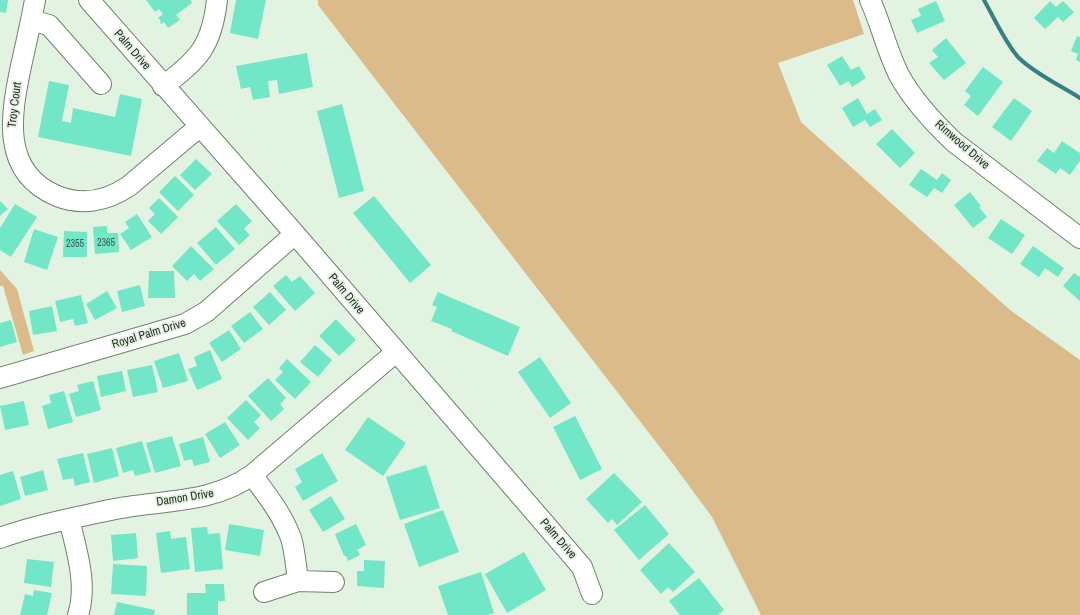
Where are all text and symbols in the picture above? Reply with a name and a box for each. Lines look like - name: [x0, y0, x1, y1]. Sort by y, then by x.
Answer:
- street label: Palm Drive: [111, 27, 153, 73]
- street label: Troy Court: [5, 81, 25, 129]
- street label: Rimwood Drive: [932, 117, 992, 173]
- house number: 2365: [97, 237, 115, 249]
- house number: 2355: [66, 238, 84, 250]
- street label: Palm Drive: [325, 271, 367, 317]
- street label: Royal Palm Drive: [110, 316, 188, 352]
- street label: Damon Drive: [155, 486, 215, 510]
- street label: Palm Drive: [537, 516, 579, 562]

